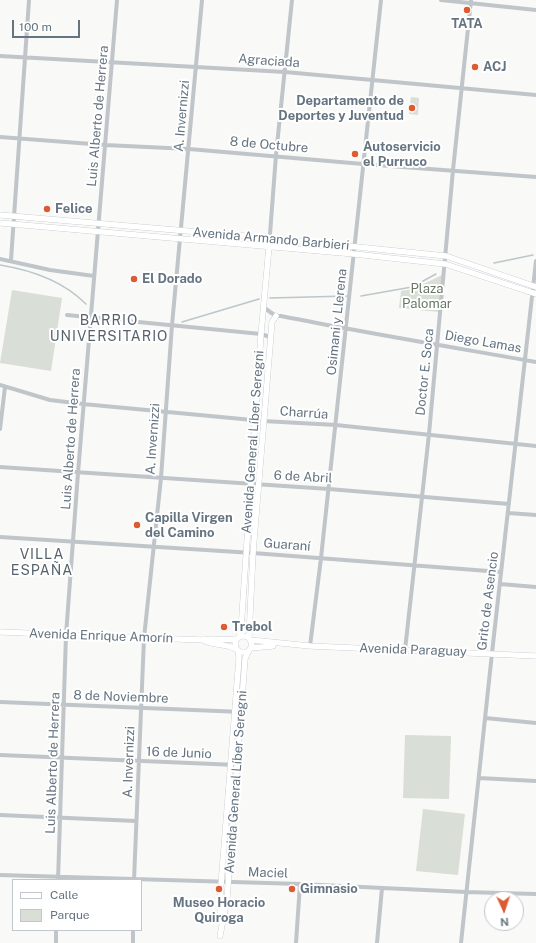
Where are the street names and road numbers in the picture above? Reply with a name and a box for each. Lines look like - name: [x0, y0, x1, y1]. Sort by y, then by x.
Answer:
- street label: Luis Alberto de Herrera: [84, 45, 112, 187]
- street label: Agraciada: [238, 51, 300, 71]
- street label: A. Invernizzi: [171, 80, 193, 152]
- street label: 8 de Octubre: [229, 134, 309, 156]
- street label: Avenida Armando Barbieri: [192, 224, 350, 254]
- street label: Osimani y Llerena: [324, 268, 350, 376]
- street label: Doctor E. Soca: [413, 328, 437, 416]
- street label: Diego Lamas: [444, 328, 522, 356]
- street label: Avenida General Líber Seregni: [239, 350, 267, 534]
- street label: Luis Alberto de Herrera: [58, 368, 84, 510]
- street label: A. Invernizzi: [143, 403, 163, 475]
- street label: Charrúa: [279, 404, 329, 422]
- street label: 6 de Abril: [273, 468, 333, 486]
- street label: Guaraní: [263, 536, 311, 554]
- street label: Grito de Asencio: [474, 551, 502, 651]
- street label: Avenida Enrique Amorín: [29, 626, 173, 646]
- street label: Avenida Paraguay: [359, 640, 467, 660]
- street label: 8 de Noviembre: [73, 688, 169, 706]
- street label: Avenida General Líber Seregni: [222, 690, 250, 874]
- street label: Luis Alberto de Herrera: [43, 692, 63, 834]
- street label: A. Invernizzi: [120, 726, 138, 798]
- street label: 16 de Junio: [146, 744, 212, 762]
- street label: Maciel: [248, 865, 288, 881]

